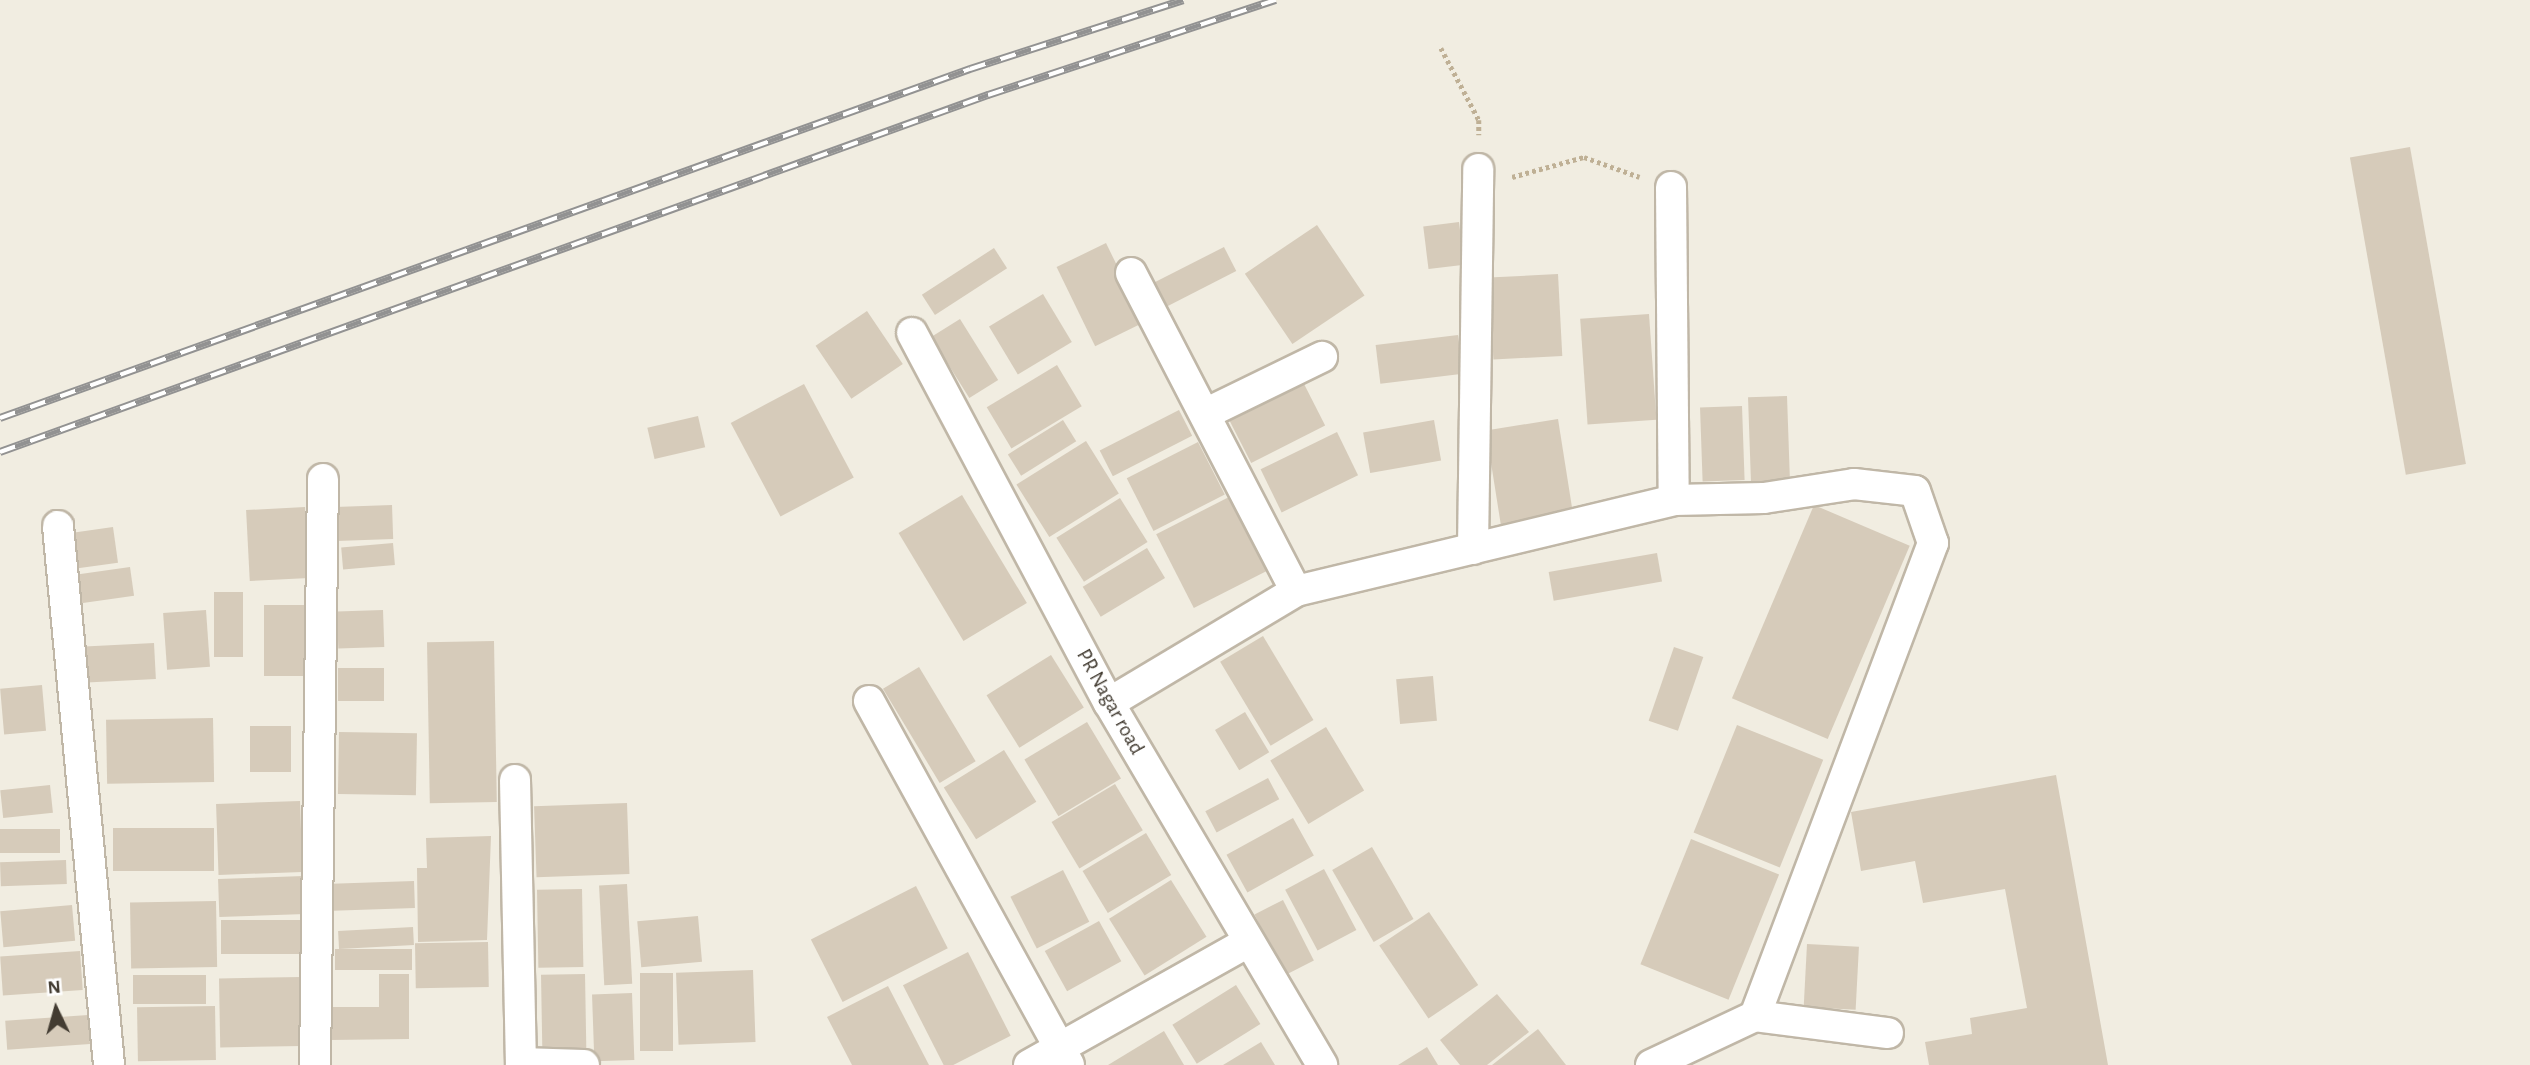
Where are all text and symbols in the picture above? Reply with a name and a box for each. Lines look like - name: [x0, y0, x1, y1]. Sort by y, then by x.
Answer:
- street label: PR Nagar road: [1071, 645, 1149, 759]
- north arrow: [21, 974, 91, 1044]
- text: N: [47, 978, 62, 998]

